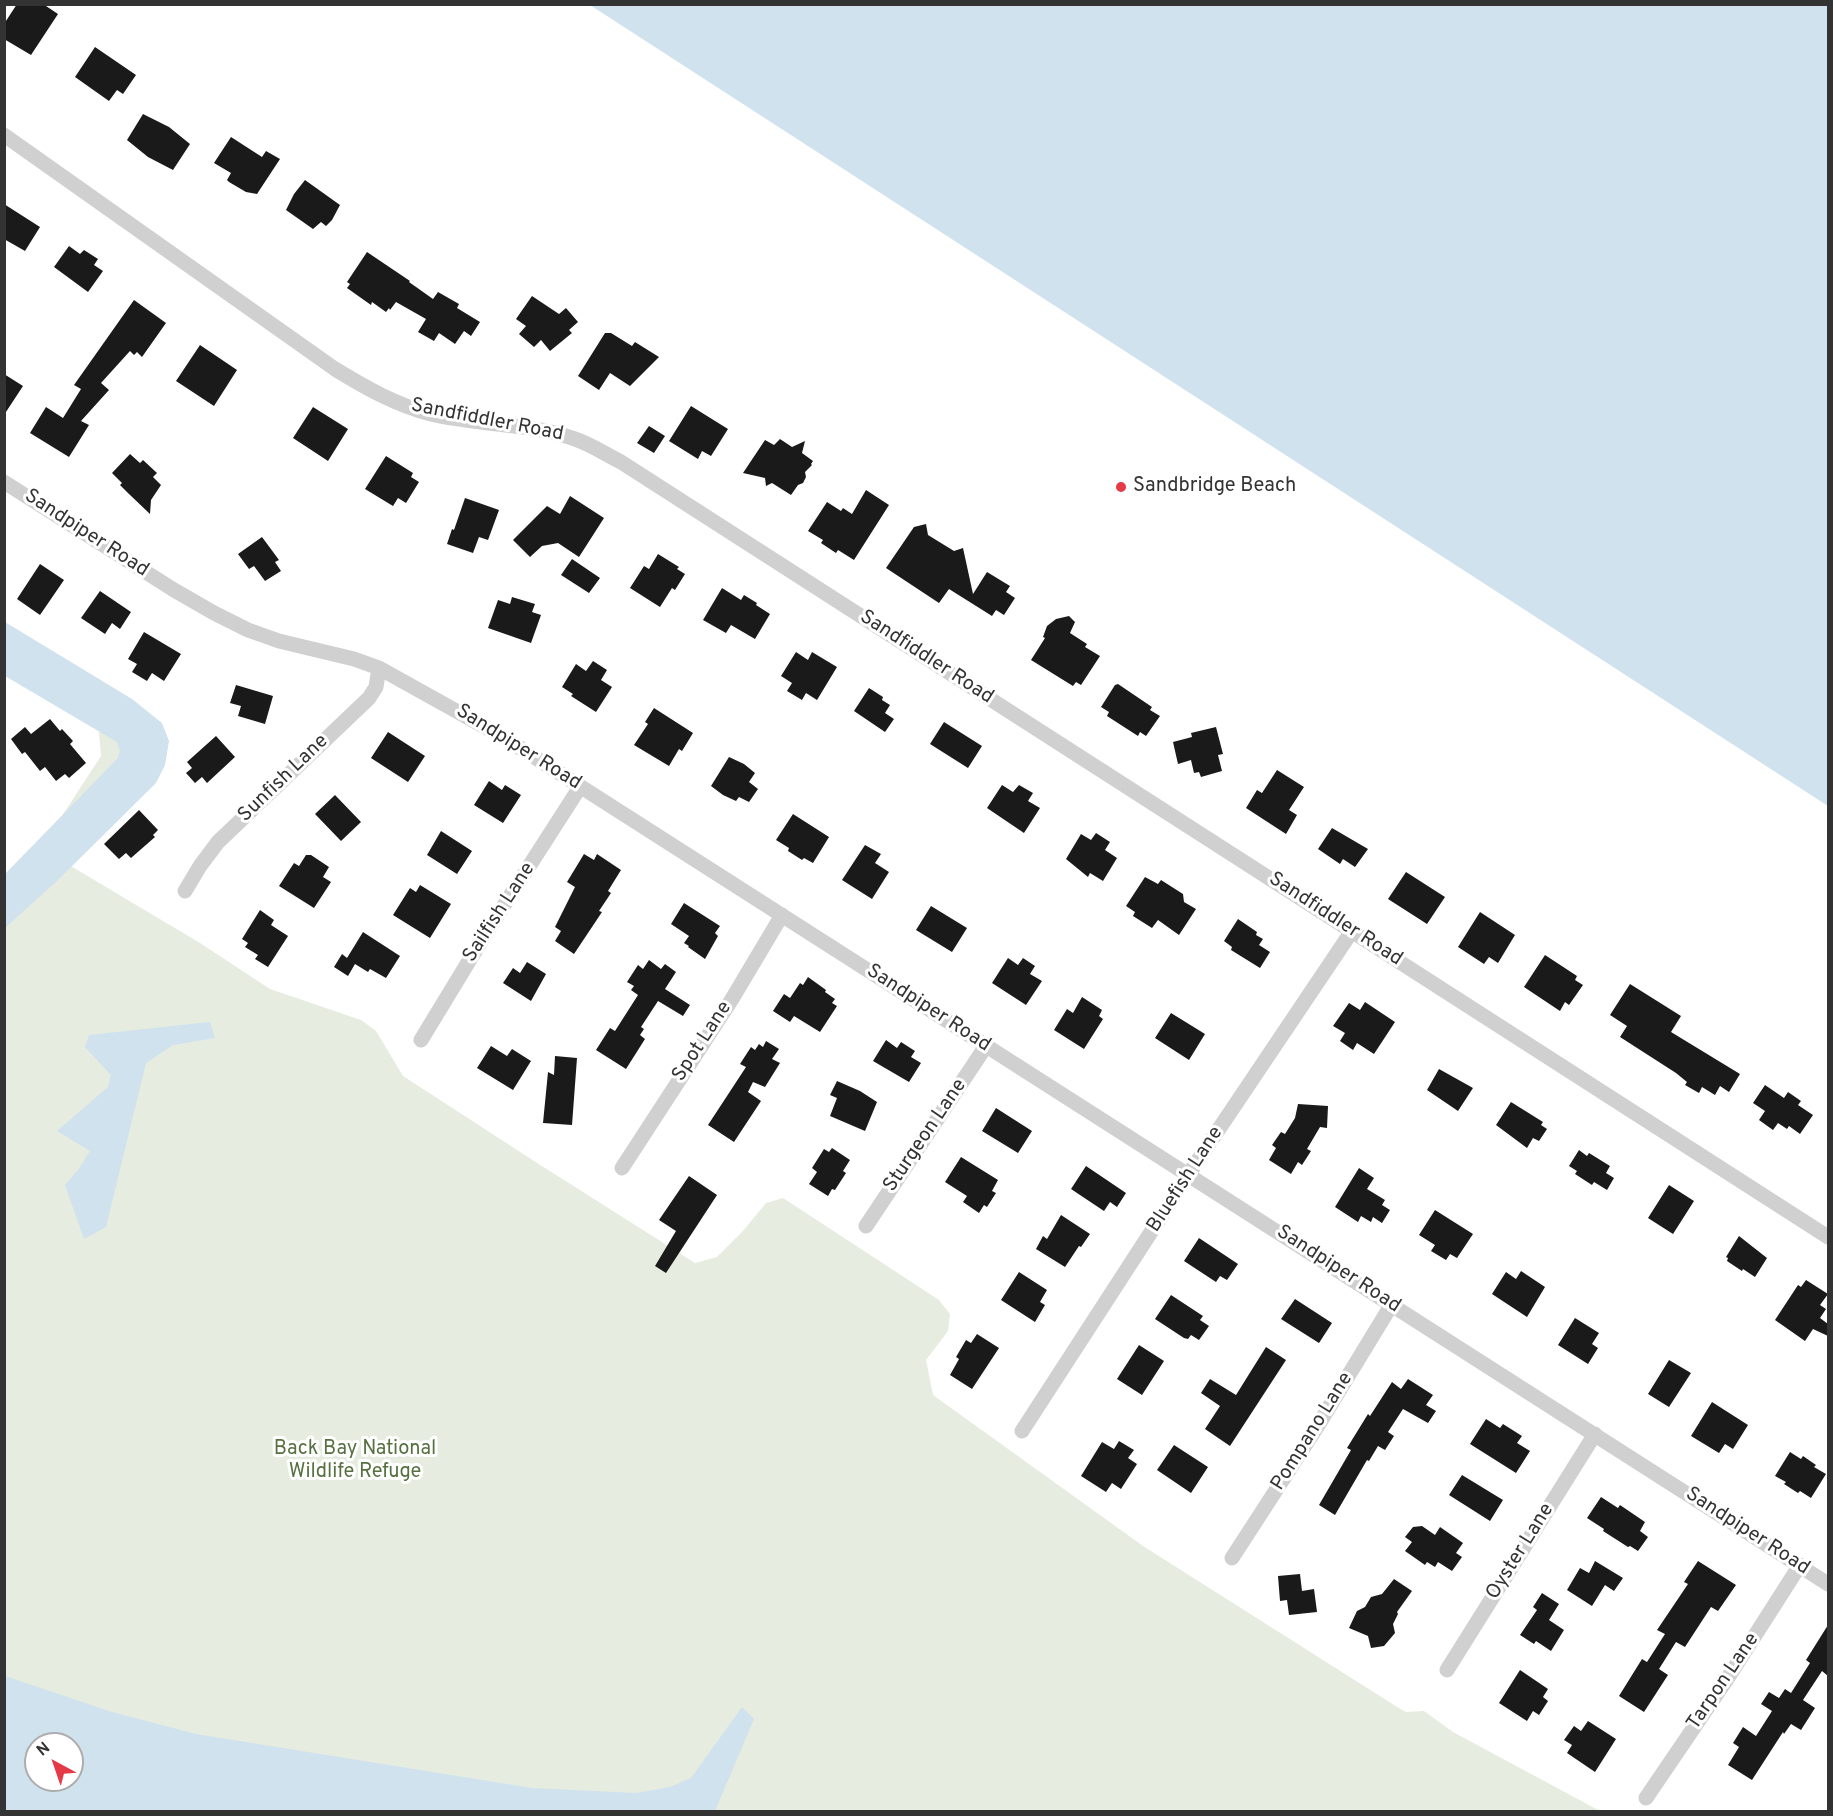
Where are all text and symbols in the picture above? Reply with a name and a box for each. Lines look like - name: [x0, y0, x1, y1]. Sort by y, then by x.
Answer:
- street label: Sandfiddler Road: [409, 394, 565, 448]
- place label: Sandbridge Beach: [1133, 475, 1296, 499]
- marker: Sandbridge Beach: [1114, 480, 1128, 494]
- street label: Sandpiper Road: [19, 485, 153, 583]
- street label: Sandfiddler Road: [855, 606, 997, 710]
- street label: Sandpiper Road: [451, 700, 585, 796]
- street label: Sunfish Lane: [234, 730, 334, 828]
- street label: Sailfish Lane: [459, 859, 541, 967]
- street label: Sandfiddler Road: [1264, 868, 1406, 972]
- street label: Sandpiper Road: [861, 960, 995, 1058]
- street label: Spot Lane: [668, 997, 738, 1087]
- street label: Sturgeon Lane: [879, 1075, 973, 1197]
- street label: Bluefish Lane: [1143, 1123, 1229, 1237]
- street label: Sandpiper Road: [1271, 1221, 1405, 1319]
- street label: Pompano Lane: [1267, 1368, 1359, 1496]
- park label: Back Bay National Wildlife Refuge: [274, 1438, 436, 1485]
- street label: Sandpiper Road: [1680, 1483, 1814, 1581]
- street label: Oyster Lane: [1482, 1499, 1560, 1605]
- street label: Tarpon Lane: [1683, 1629, 1765, 1735]
- north arrow: [24, 1732, 84, 1792]
- text: N: [33, 1738, 55, 1761]

